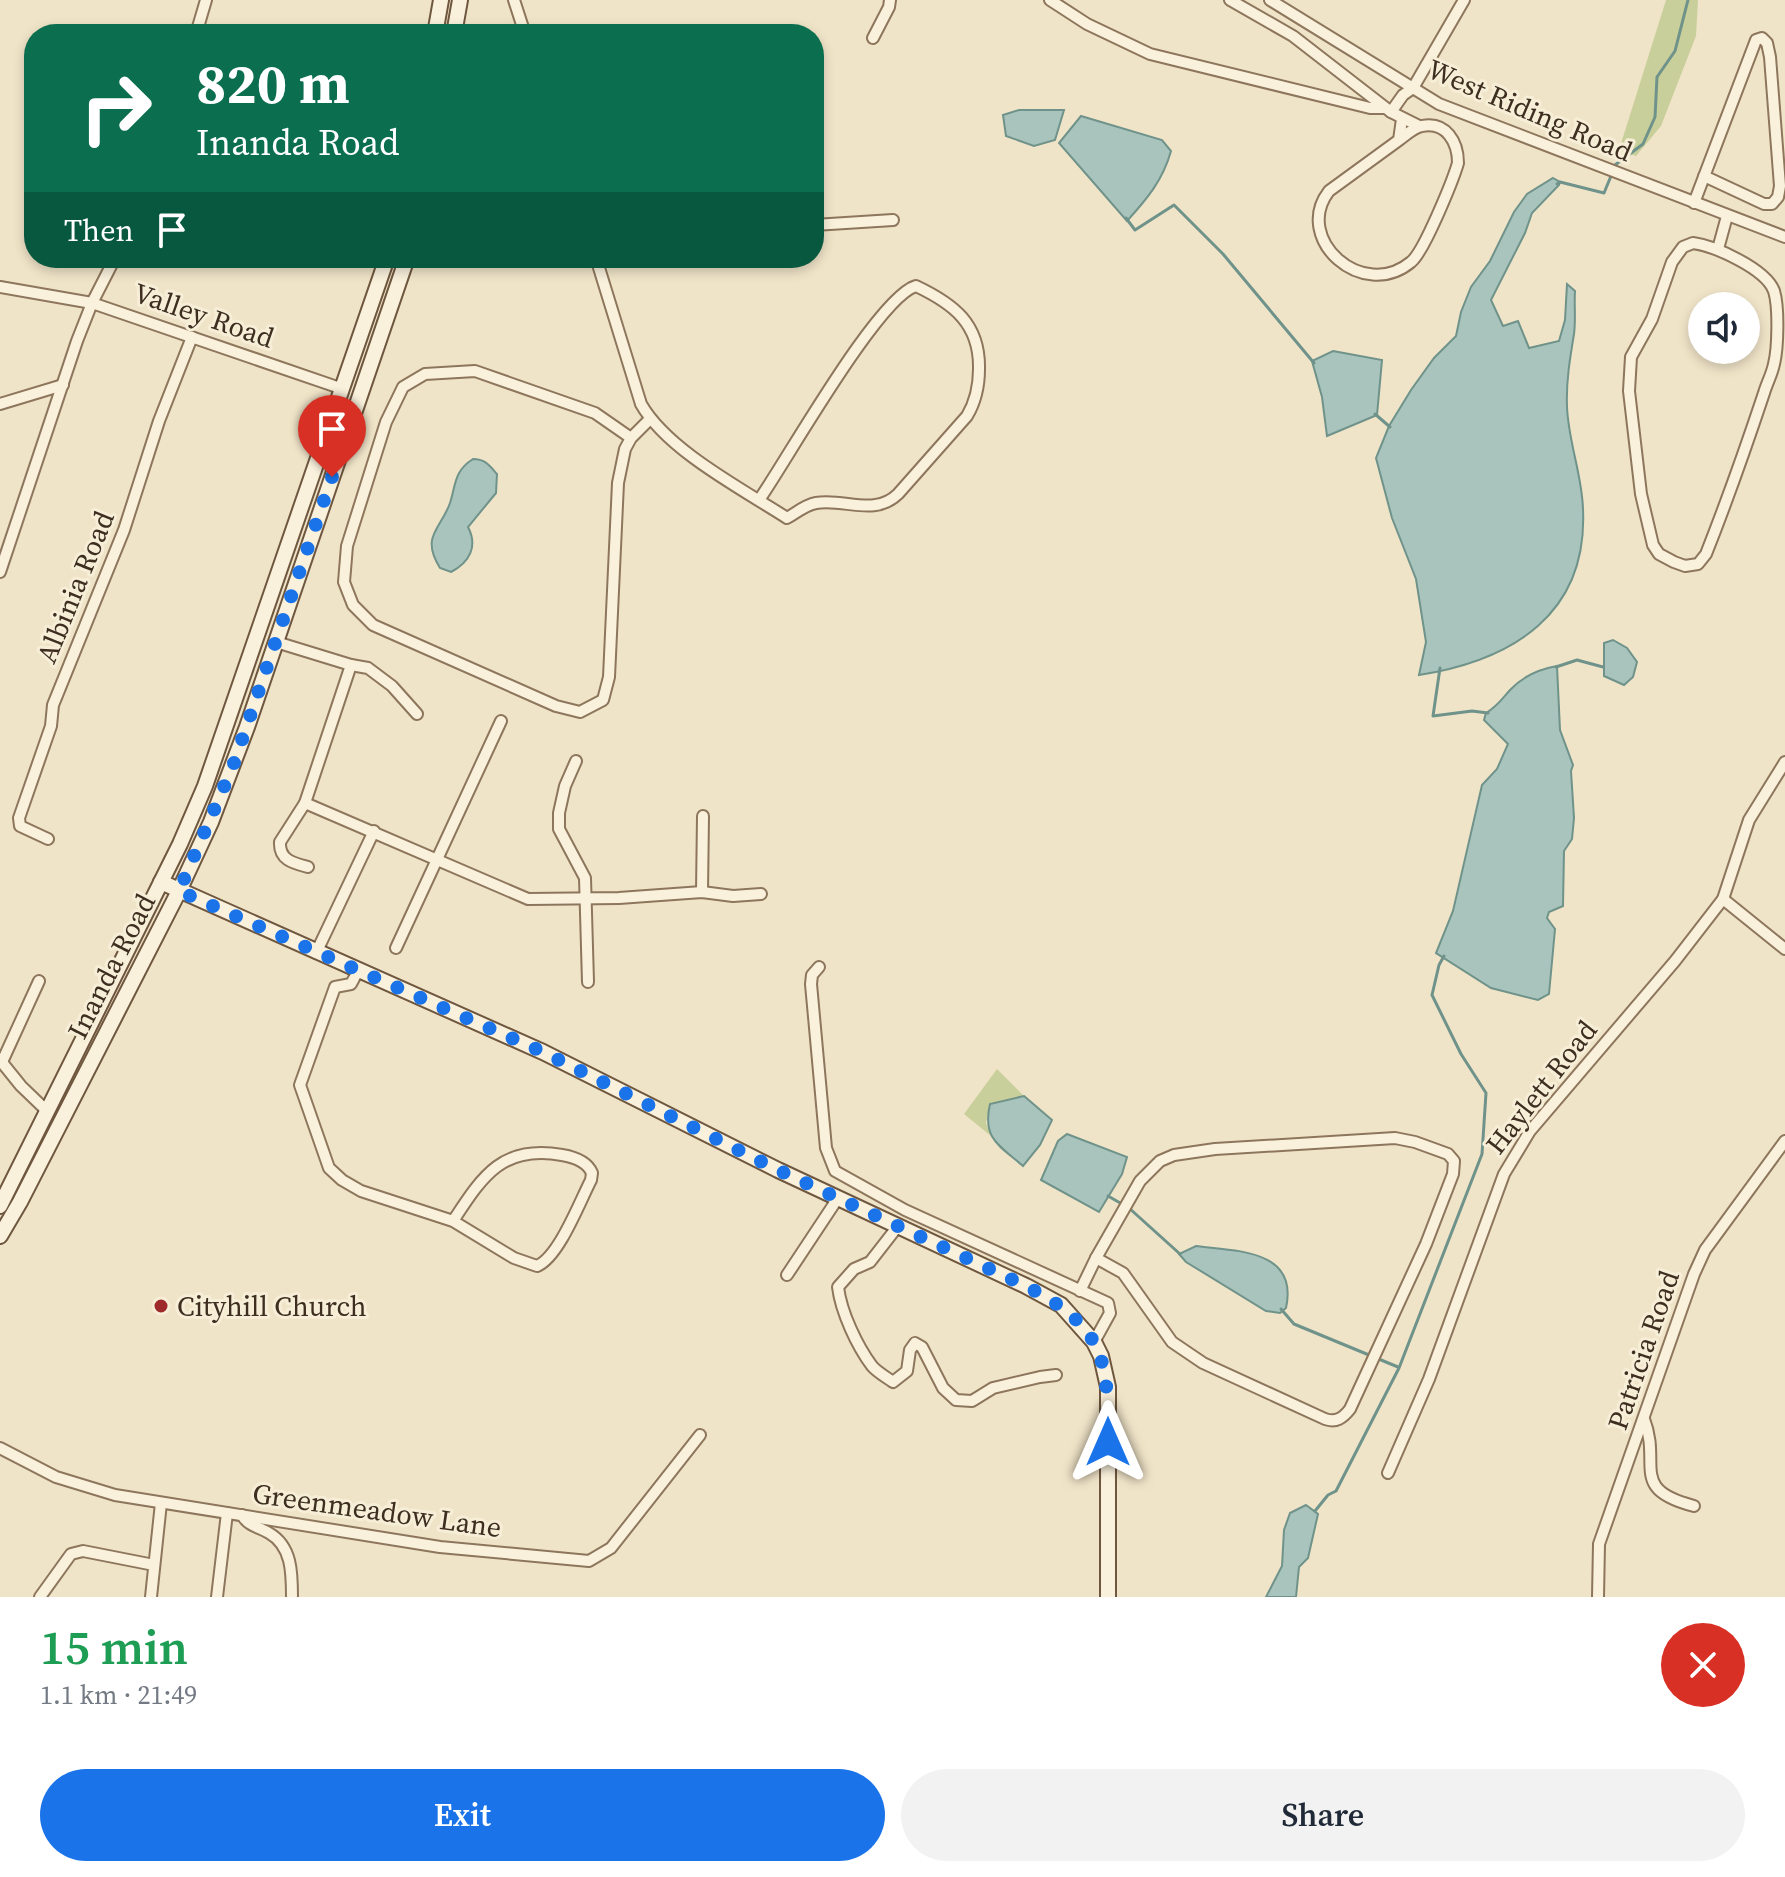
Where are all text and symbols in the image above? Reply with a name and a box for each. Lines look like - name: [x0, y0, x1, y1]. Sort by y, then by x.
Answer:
- text: 820 m: [196, 45, 350, 122]
- street label: West Riding Road: [1422, 50, 1638, 170]
- icon: right: [64, 56, 168, 160]
- text: Inanda Road: [196, 118, 399, 167]
- icon: arrive: [150, 208, 194, 252]
- text: Then: [64, 210, 134, 251]
- street label: Valley Road: [129, 273, 279, 357]
- map controls: [1688, 292, 1760, 364]
- button: sound: [1688, 292, 1760, 364]
- pin: [298, 395, 366, 477]
- icon: arrive: [310, 407, 354, 451]
- street label: Albinia Road: [27, 505, 123, 669]
- street label: Inanda Road: [58, 887, 164, 1045]
- street label: Haylett Road: [1477, 1012, 1605, 1162]
- street label: Patricia Road: [1598, 1265, 1688, 1435]
- place label: Cityhill Church: [177, 1287, 367, 1325]
- marker: Cityhill Church: [152, 1297, 170, 1315]
- position arrow: [1066, 1400, 1150, 1484]
- street label: Greenmeadow Lane: [250, 1474, 504, 1546]
- text: 15 min: [40, 1614, 188, 1680]
- button: close: [1661, 1623, 1745, 1707]
- text: 1.1 km · 21:49: [40, 1677, 197, 1713]
- button: Exit: [40, 1769, 885, 1861]
- button: Share: [901, 1769, 1745, 1861]

